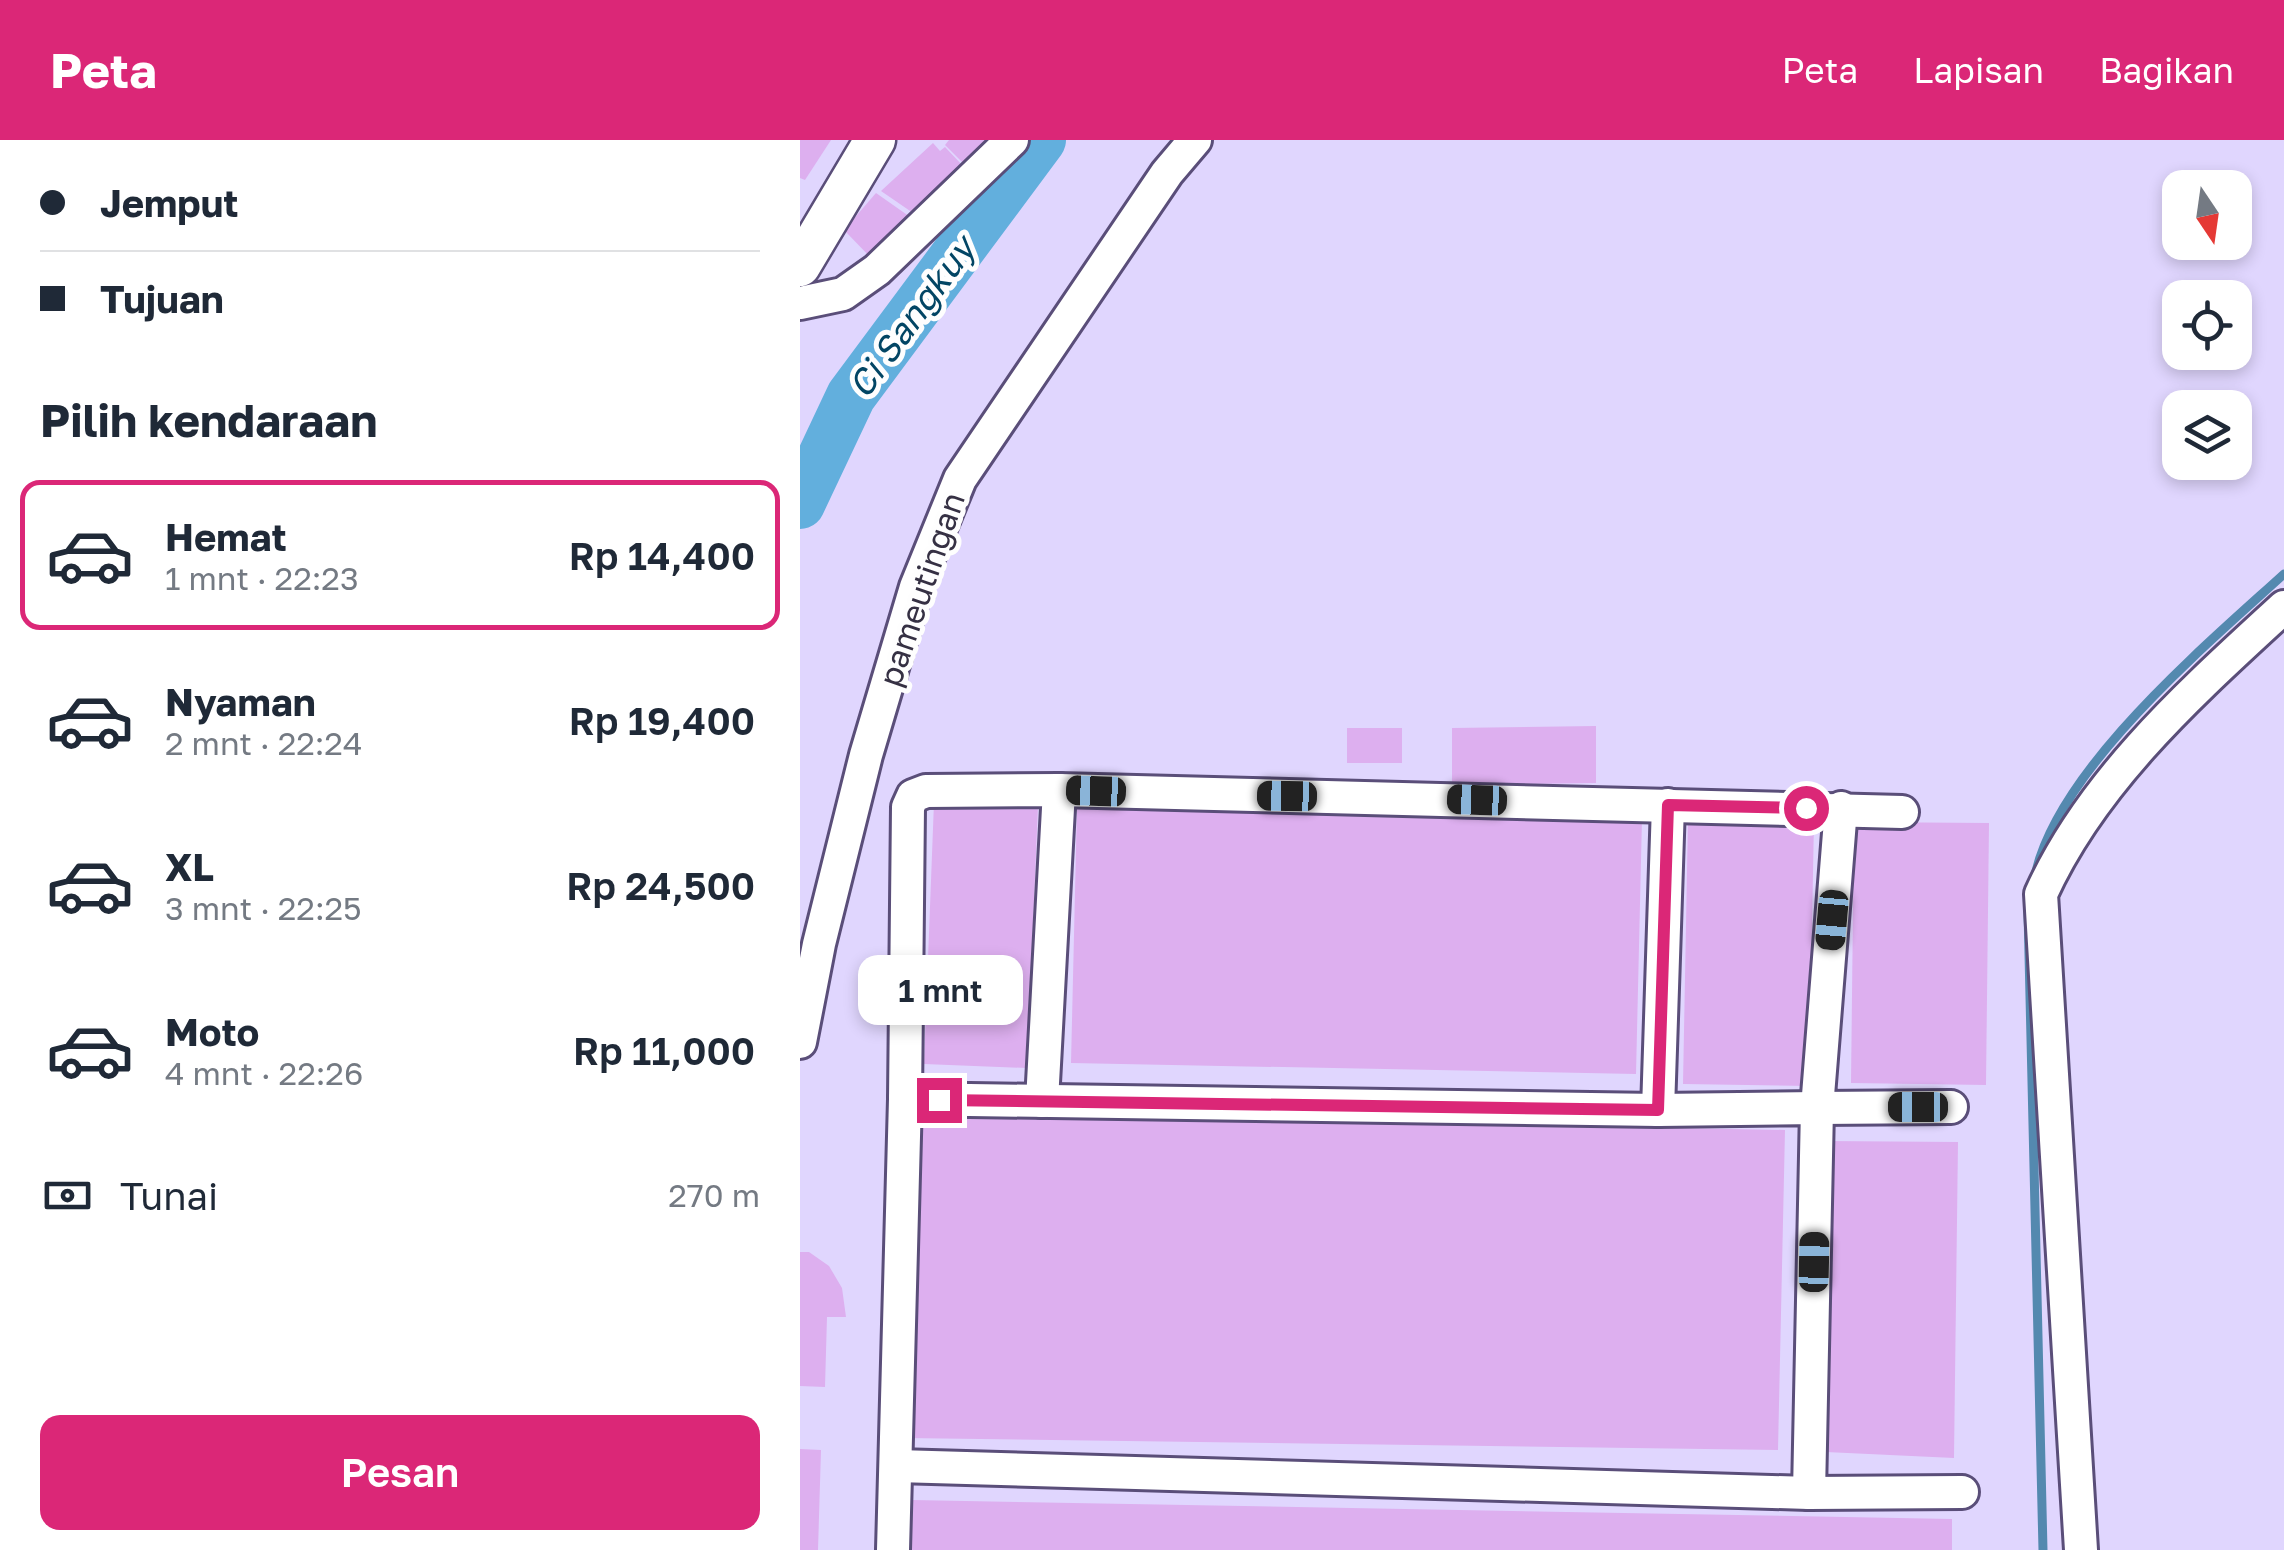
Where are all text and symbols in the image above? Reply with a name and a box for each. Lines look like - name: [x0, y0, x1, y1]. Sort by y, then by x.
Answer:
- text: Peta: [50, 41, 157, 99]
- text: Peta: [1782, 49, 1858, 91]
- text: Lapisan: [1913, 49, 2044, 91]
- text: Bagikan: [2099, 49, 2234, 91]
- north arrow: [2162, 170, 2252, 260]
- map controls: [2162, 170, 2252, 480]
- text: Jemput: [100, 180, 239, 225]
- water label: Ci Sangkuy: [839, 225, 986, 405]
- text: Tujuan: [100, 276, 224, 321]
- button: locate: [2162, 280, 2252, 370]
- button: layers: [2162, 390, 2252, 480]
- text: Pilih kendaraan: [40, 393, 377, 447]
- street label: pameutingan: [870, 487, 972, 691]
- icon: car: [45, 510, 135, 600]
- text: Hemat: [165, 514, 287, 559]
- text: Rp 14,400: [569, 533, 755, 578]
- text: 1 mnt · 22:23: [165, 559, 359, 597]
- icon: car: [45, 675, 135, 765]
- text: Nyaman: [165, 679, 316, 724]
- text: Rp 19,400: [569, 698, 755, 743]
- text: 2 mnt · 22:24: [165, 724, 362, 762]
- car: [1065, 775, 1127, 807]
- car: [1257, 780, 1317, 812]
- car: [1446, 784, 1508, 816]
- route start: [1784, 786, 1829, 831]
- icon: car: [45, 840, 135, 930]
- text: XL: [165, 844, 214, 889]
- text: Rp 24,500: [566, 863, 755, 908]
- text: 3 mnt · 22:25: [165, 889, 362, 927]
- car: [1814, 889, 1850, 951]
- callout: 1 mnt: [856, 955, 1022, 1025]
- text: 1 mnt: [898, 971, 983, 1009]
- icon: car: [45, 1005, 135, 1095]
- text: Moto: [165, 1009, 259, 1054]
- text: Rp 11,000: [573, 1028, 755, 1073]
- text: 4 mnt · 22:26: [165, 1054, 363, 1092]
- route end: [917, 1078, 962, 1123]
- car: [1888, 1092, 1948, 1122]
- icon: cash: [40, 1168, 95, 1223]
- text: Tunai: [120, 1173, 218, 1218]
- text: 270 m: [668, 1176, 760, 1214]
- car: [1798, 1232, 1830, 1292]
- button: Pesan: [40, 1415, 760, 1530]

